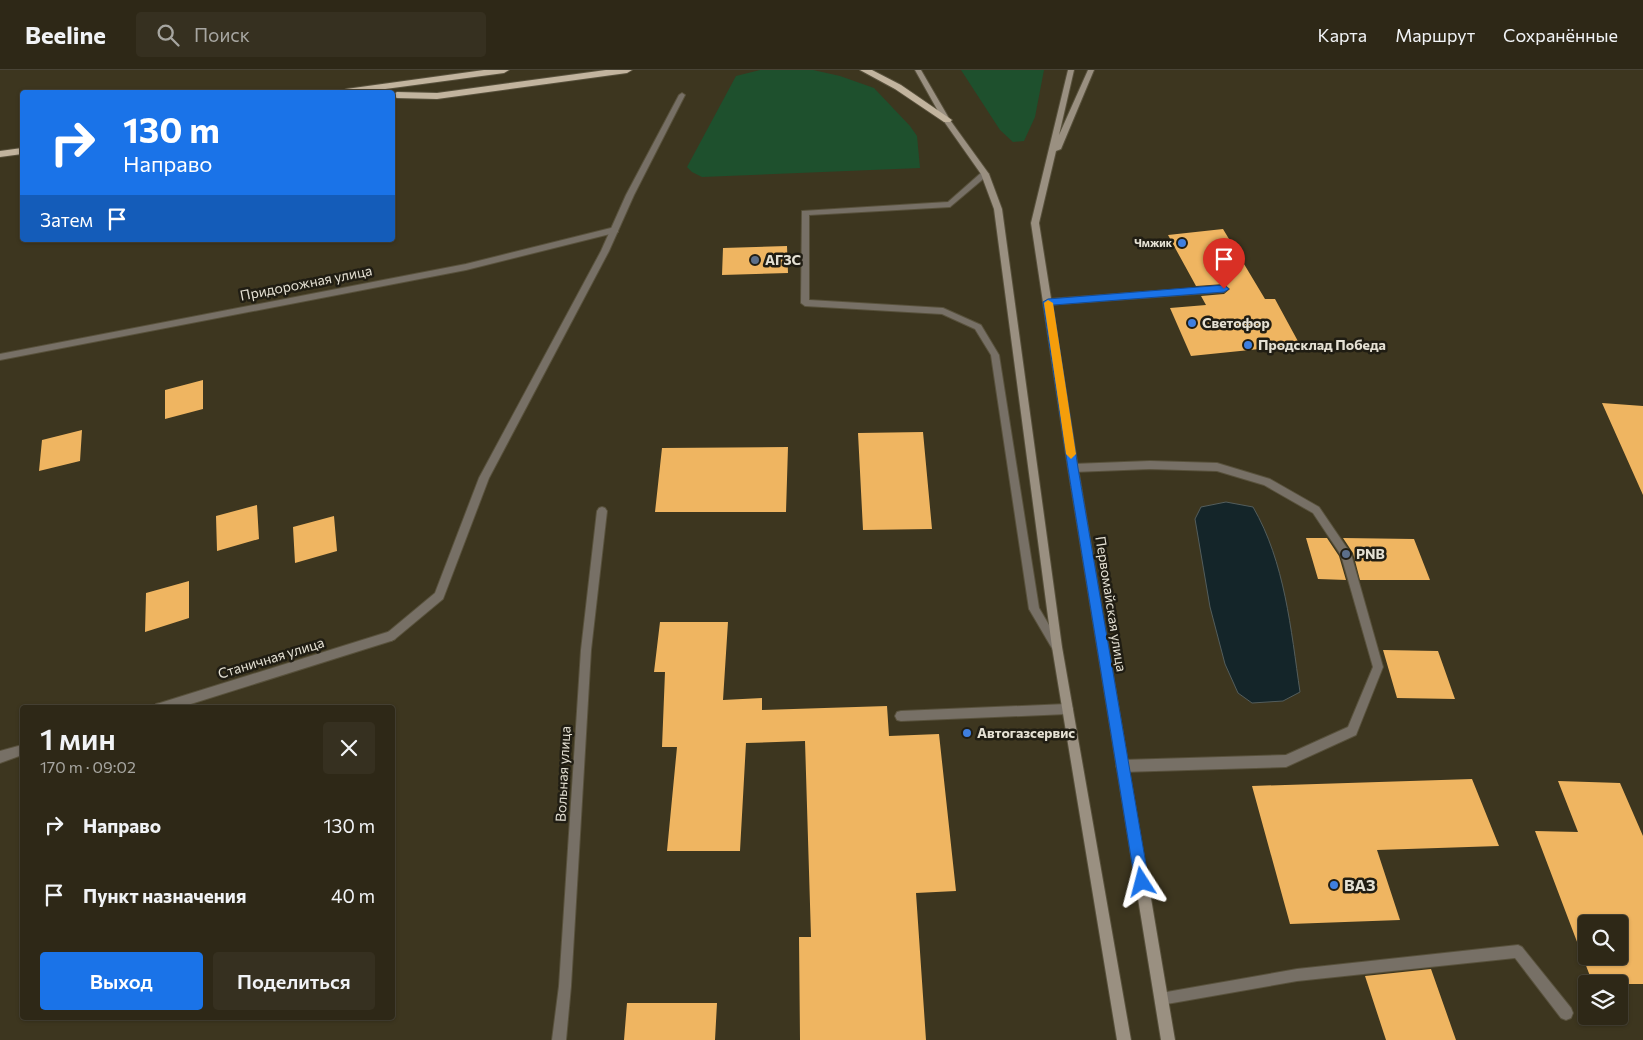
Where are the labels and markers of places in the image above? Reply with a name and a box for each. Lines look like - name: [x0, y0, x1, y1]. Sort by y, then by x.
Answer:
- place label: Чмжик: [1134, 236, 1173, 249]
- marker: Чмжик: [1176, 237, 1188, 249]
- pin: [1203, 238, 1245, 289]
- place label: АГЗС: [765, 251, 801, 268]
- marker: АГЗС: [749, 254, 761, 266]
- place label: Светофор: [1202, 314, 1270, 331]
- marker: Светофор: [1186, 317, 1198, 329]
- place label: Продсклад Победа: [1258, 336, 1386, 353]
- marker: Продсклад Победа: [1242, 339, 1254, 351]
- place label: PNB: [1356, 545, 1385, 562]
- marker: PNB: [1340, 548, 1352, 560]
- place label: Автогазсервис: [977, 724, 1075, 741]
- marker: Автогазсервис: [961, 727, 973, 739]
- place label: ВАЗ: [1344, 875, 1375, 894]
- marker: ВАЗ: [1328, 879, 1340, 891]

